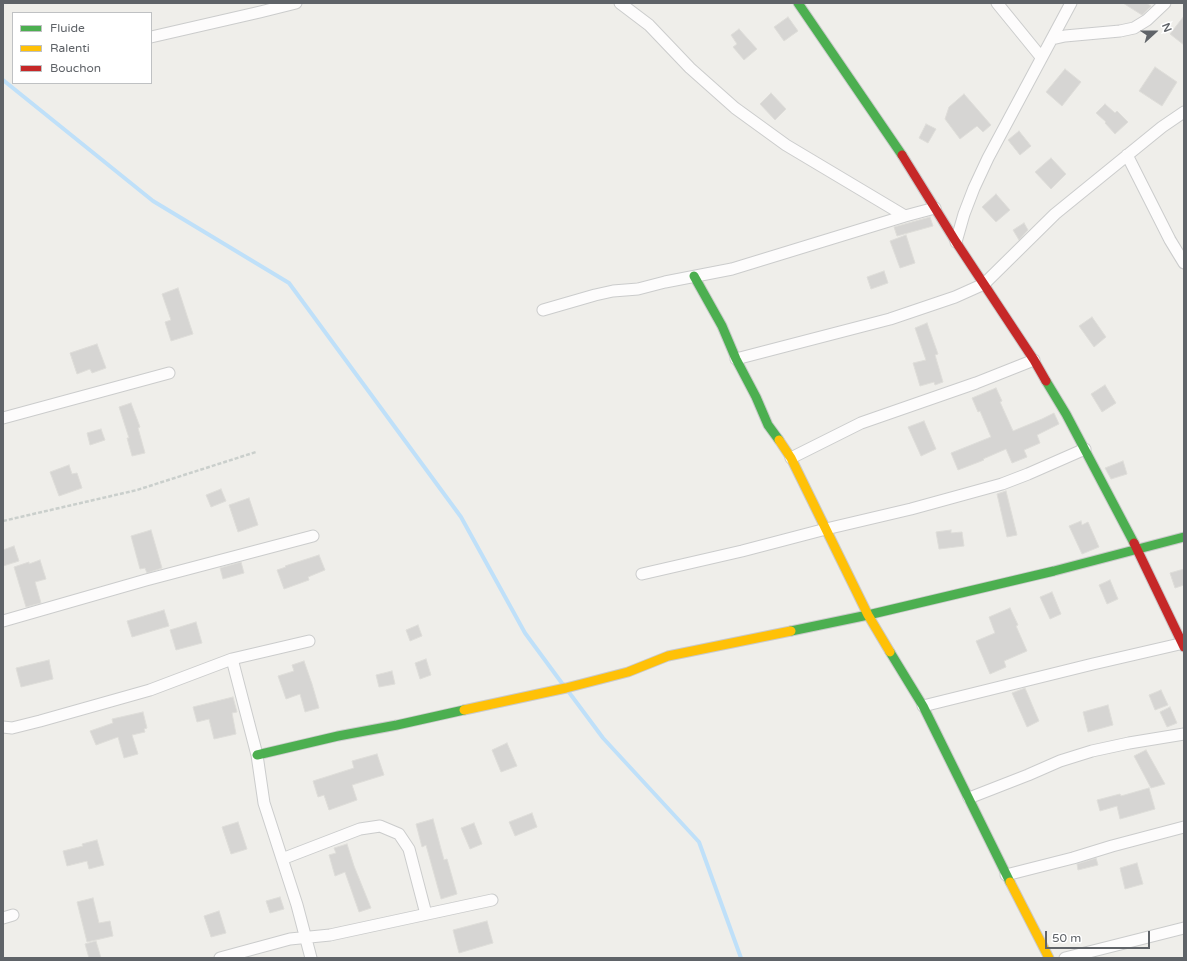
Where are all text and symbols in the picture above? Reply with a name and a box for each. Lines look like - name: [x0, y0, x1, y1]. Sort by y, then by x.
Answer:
- legend: [12, 12, 152, 84]
- north arrow: [1135, 12, 1175, 52]
- text: Fluide: [50, 21, 85, 35]
- text: N: [1159, 21, 1174, 34]
- text: Ralenti: [50, 41, 90, 55]
- text: Bouchon: [50, 61, 101, 75]
- scale bar: [1047, 923, 1152, 949]
- text: 50 m: [1052, 931, 1081, 945]

